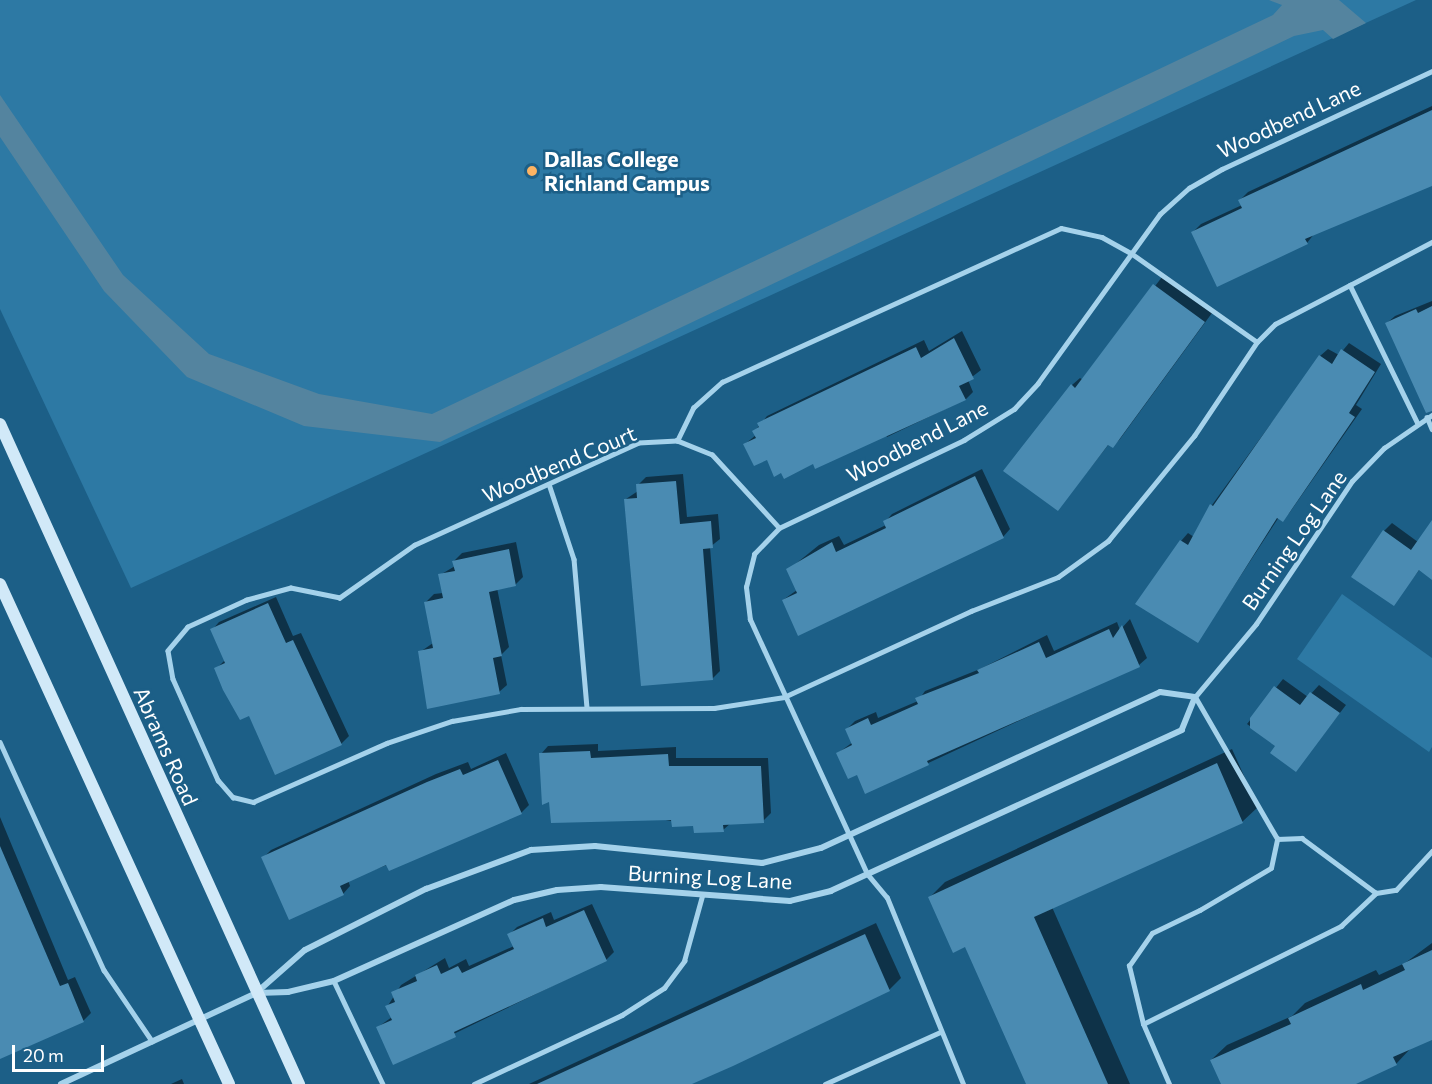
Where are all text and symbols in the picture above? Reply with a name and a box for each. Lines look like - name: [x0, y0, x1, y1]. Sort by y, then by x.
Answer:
- street label: Woodbend Lane: [1213, 75, 1365, 163]
- place label: Dallas College Richland Campus: [544, 146, 710, 196]
- marker: Dallas College Richland Campus: [525, 164, 539, 178]
- street label: Woodbend Lane: [842, 395, 992, 487]
- street label: Woodbend Court: [478, 420, 640, 508]
- street label: Burning Log Lane: [1236, 465, 1352, 615]
- street label: Abrams Road: [129, 683, 203, 809]
- street label: Burning Log Lane: [627, 860, 793, 894]
- scale bar: [15, 1033, 106, 1071]
- text: 20 m: [23, 1044, 64, 1066]

